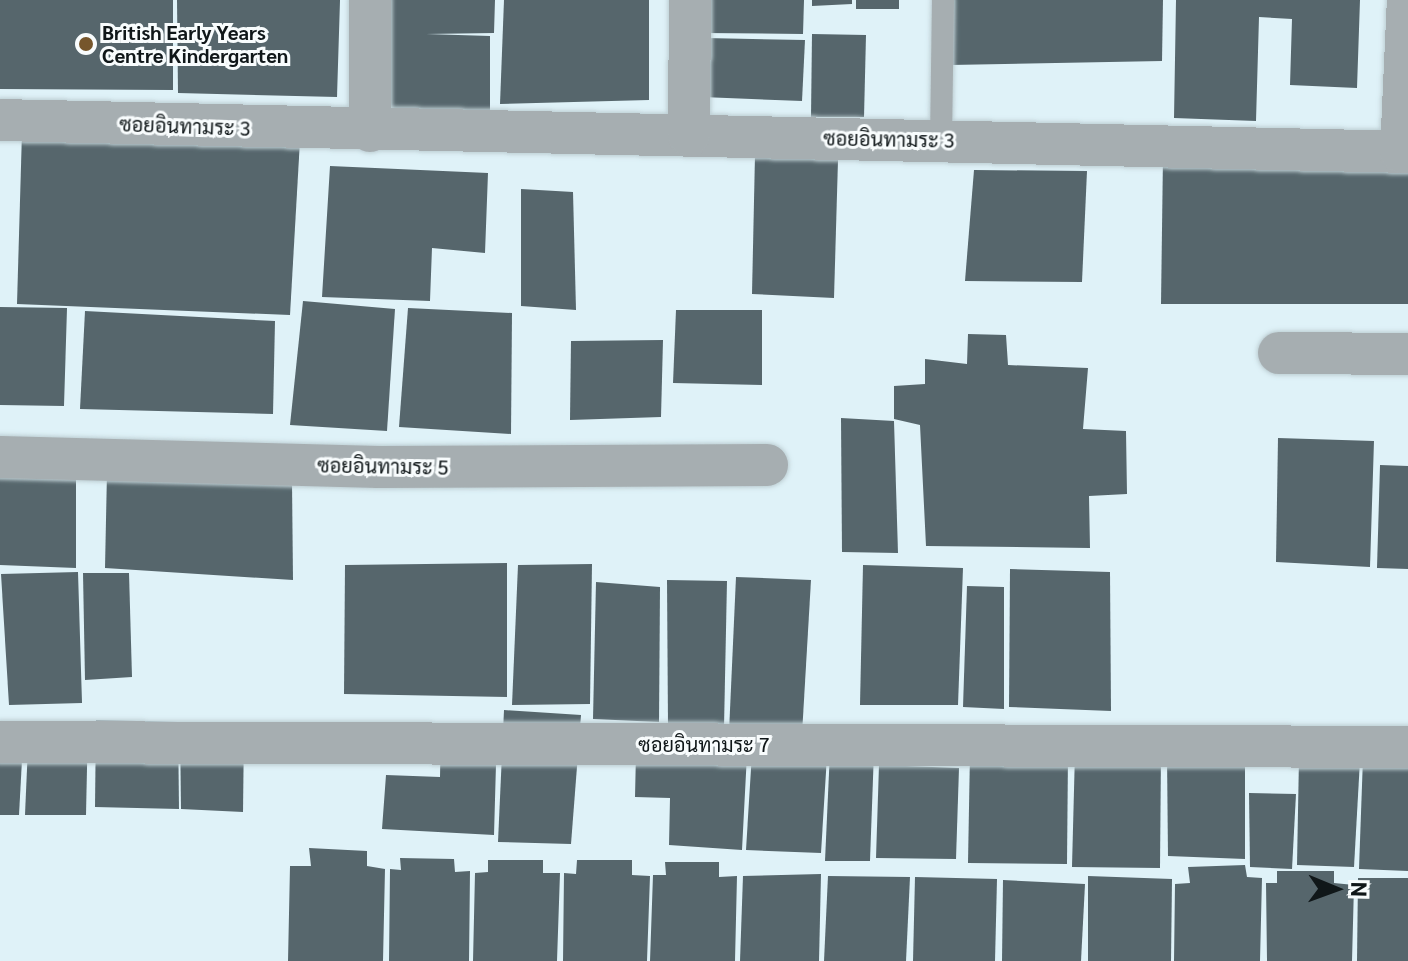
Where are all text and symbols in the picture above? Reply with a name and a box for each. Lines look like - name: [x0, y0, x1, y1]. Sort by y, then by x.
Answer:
- place label: British Early Years Centre Kindergarten: [102, 20, 288, 67]
- marker: British Early Years Centre Kindergarten: [77, 35, 95, 53]
- street label: ซอยอินทามระ 3: [119, 112, 251, 140]
- street label: ซอยอินทามระ 3: [823, 126, 955, 152]
- street label: ซอยอินทามระ 5: [317, 453, 449, 479]
- street label: ซอยอินทามระ 7: [638, 732, 770, 756]
- north arrow: [1296, 849, 1376, 929]
- text: N: [1346, 881, 1374, 897]

